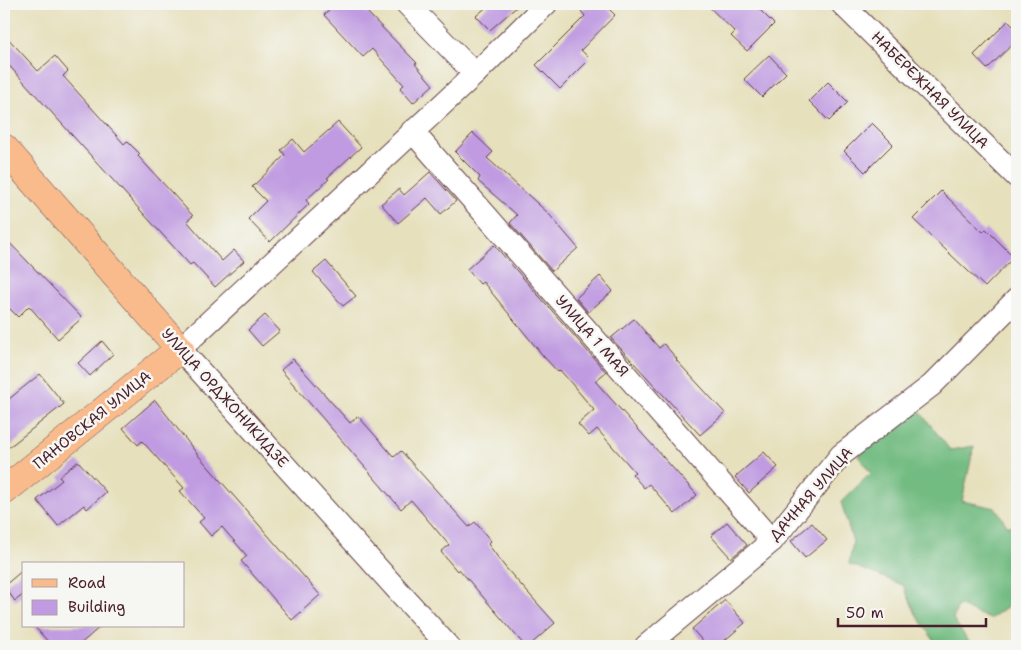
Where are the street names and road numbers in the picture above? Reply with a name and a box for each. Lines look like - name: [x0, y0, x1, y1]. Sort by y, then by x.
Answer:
- street label: НАБЕРЕЖНАЯ УЛИЦА: [867, 27, 993, 153]
- street label: УЛИЦА 1 МАЯ: [551, 291, 633, 381]
- street label: УЛИЦА ОРДЖОНИКИДЗЕ: [157, 324, 293, 472]
- street label: ПАНОВСКАЯ УЛИЦА: [29, 366, 155, 474]
- street label: ДАЧНАЯ УЛИЦА: [765, 443, 857, 545]

